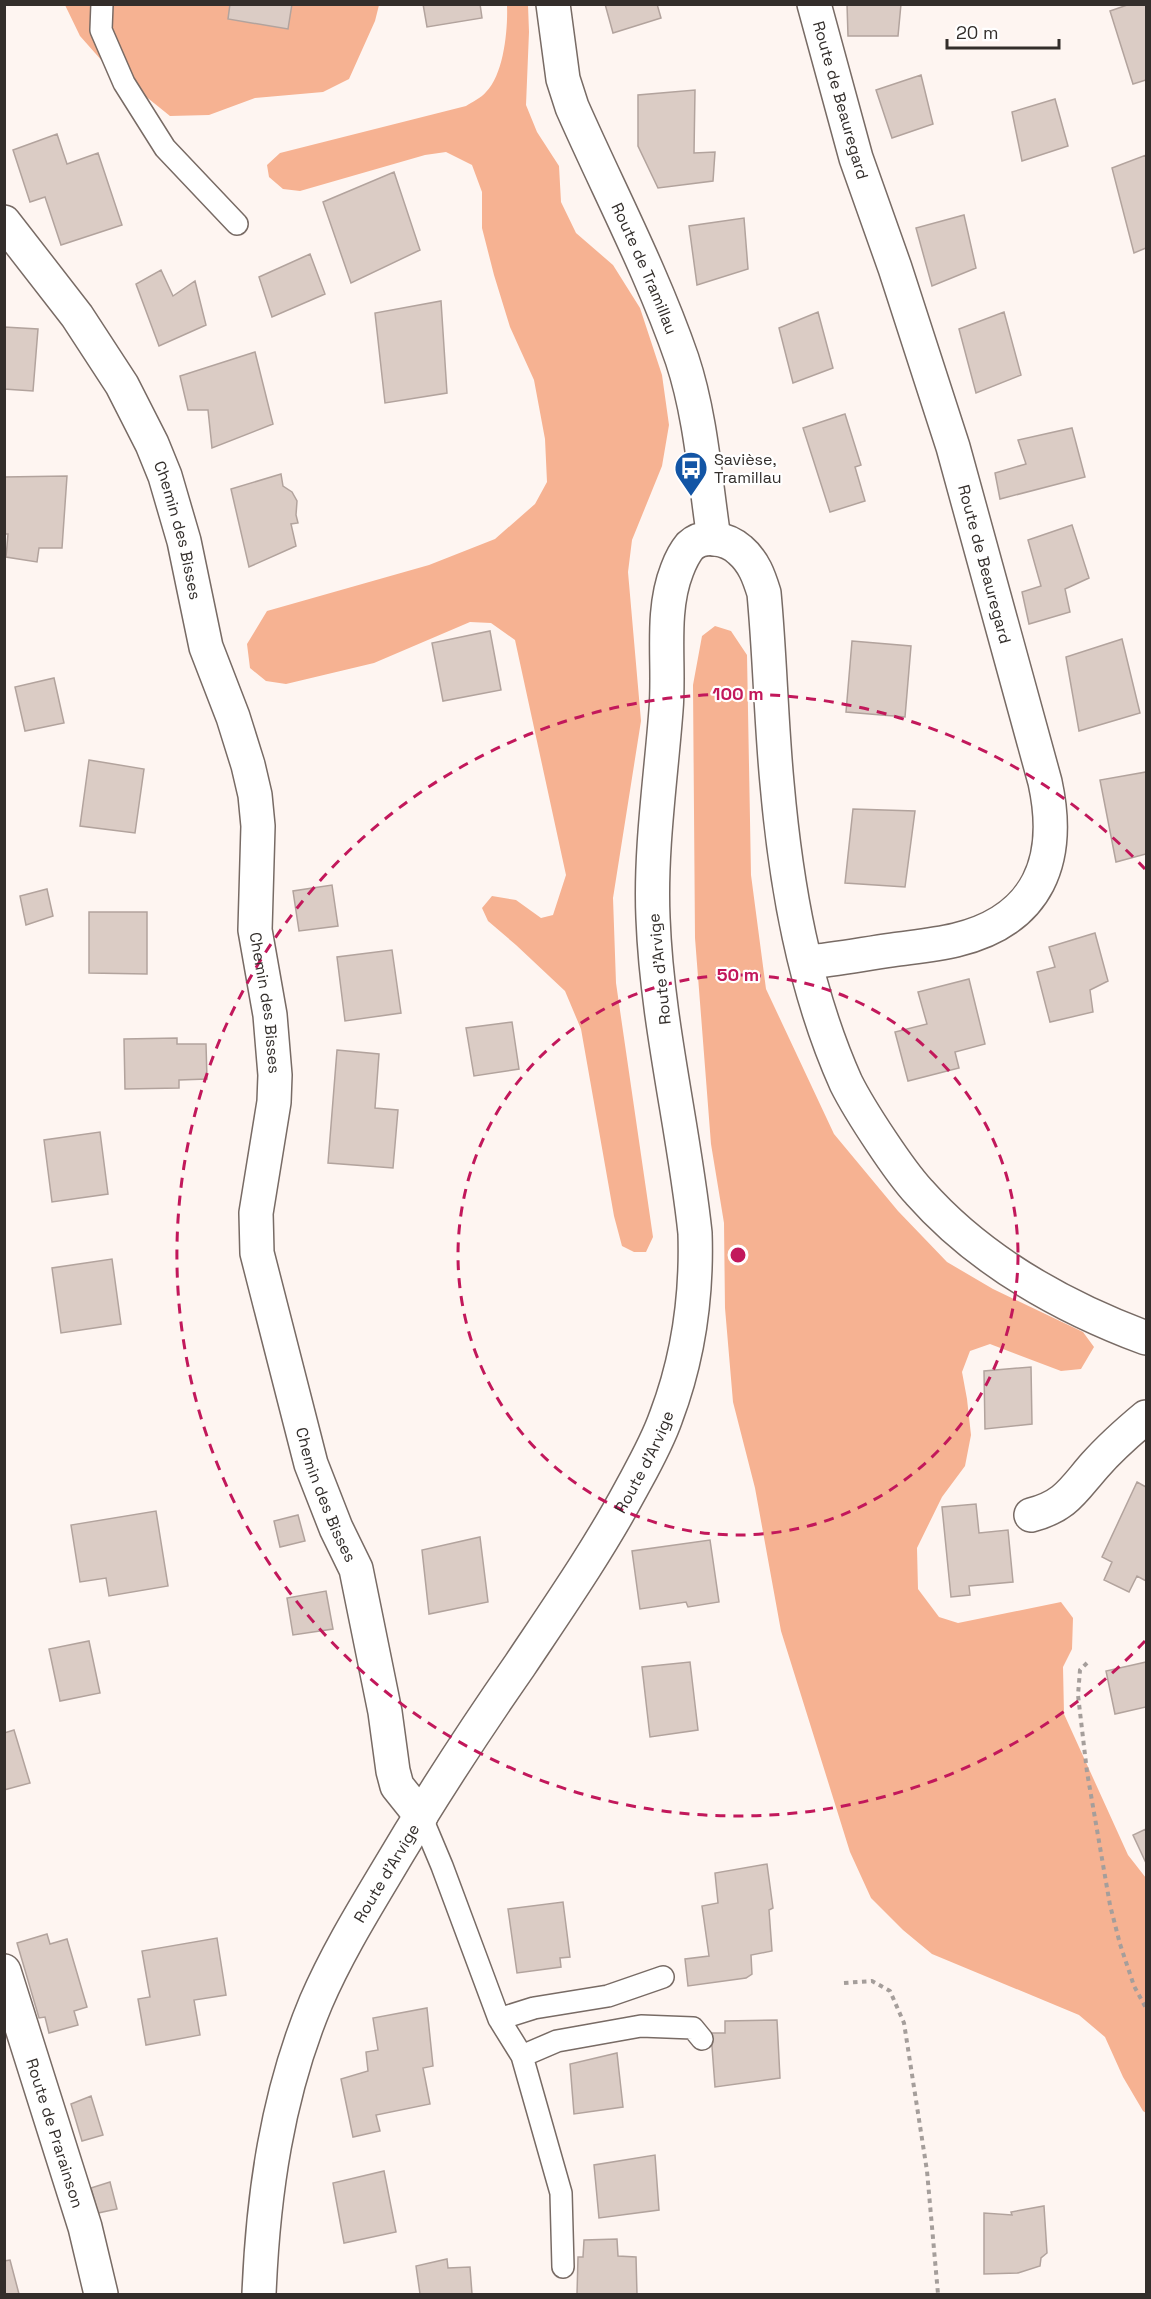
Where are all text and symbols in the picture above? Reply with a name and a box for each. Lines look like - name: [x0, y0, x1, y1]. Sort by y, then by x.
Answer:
- scale bar: [947, 12, 1060, 50]
- street label: Route de Beauregard: [808, 18, 873, 182]
- text: 20 m: [956, 21, 999, 44]
- street label: Route de Tramillau: [606, 199, 682, 337]
- place label: Savièse, Tramillau: [714, 449, 781, 488]
- bus stop icon: Savièse, Tramillau: [673, 450, 709, 497]
- street label: Chemin des Bisses: [149, 458, 206, 602]
- street label: Route de Beauregard: [953, 482, 1016, 646]
- text: 100 m: [712, 682, 764, 705]
- street label: Route d'Arvige: [643, 912, 676, 1026]
- street label: Chemin des Bisses: [245, 930, 285, 1074]
- text: 50 m: [717, 963, 759, 986]
- centre of rings: [728, 1245, 748, 1265]
- street label: Route d'Arvige: [610, 1408, 678, 1517]
- street label: Chemin des Bisses: [291, 1425, 361, 1566]
- street label: Route d'Arvige: [349, 1820, 424, 1927]
- street label: Route de Prarainson: [21, 2056, 88, 2211]

